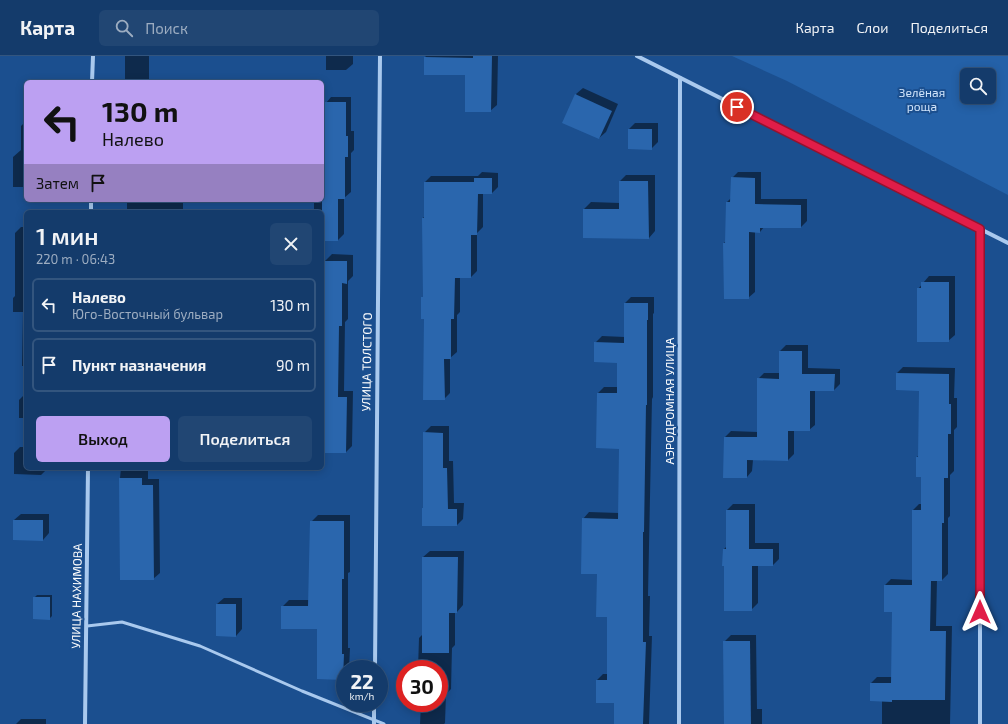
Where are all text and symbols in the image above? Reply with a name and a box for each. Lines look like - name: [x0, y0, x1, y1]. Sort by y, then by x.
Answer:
- search box: [99, 10, 379, 46]
- text: Карта: [20, 16, 75, 39]
- icon: search: [113, 17, 135, 39]
- text: Поиск: [145, 19, 188, 37]
- text: Карта: [795, 19, 834, 36]
- text: Слои: [856, 19, 888, 36]
- text: Поделиться: [910, 19, 988, 36]
- map controls: [960, 68, 996, 104]
- button: search: [960, 68, 996, 104]
- park label: Зелёная роща: [899, 85, 945, 113]
- pin: [720, 90, 754, 124]
- text: 130 m: [102, 94, 178, 128]
- icon: left: [36, 96, 88, 148]
- icon: arrive: [726, 96, 748, 118]
- text: Налево: [102, 128, 164, 150]
- icon: arrive: [87, 172, 109, 194]
- text: Затем: [36, 174, 79, 192]
- text: 1 мин: [36, 221, 98, 250]
- button: close: [270, 223, 312, 265]
- text: 220 m · 06:43: [36, 251, 115, 267]
- text: Налево: [72, 288, 126, 306]
- icon: left: [38, 294, 60, 316]
- text: 130 m: [270, 296, 310, 314]
- text: Юго-Восточный бульвар: [72, 306, 223, 322]
- street label: УЛИЦА ТОЛСТОГО: [358, 312, 374, 412]
- street label: АЭРОДРОМНАЯ УЛИЦА: [662, 337, 676, 464]
- icon: arrive: [38, 354, 60, 376]
- text: Пункт назначения: [72, 356, 206, 374]
- text: 90 m: [276, 356, 310, 374]
- button: Выход: [36, 416, 170, 462]
- button: Поделиться: [178, 416, 312, 462]
- street label: УЛИЦА НАХИМОВА: [68, 543, 84, 649]
- position arrow: [959, 591, 1001, 633]
- speed limit sign: 30: [396, 660, 448, 712]
- text: 22: [350, 669, 374, 693]
- text: km/h: [350, 690, 374, 702]

